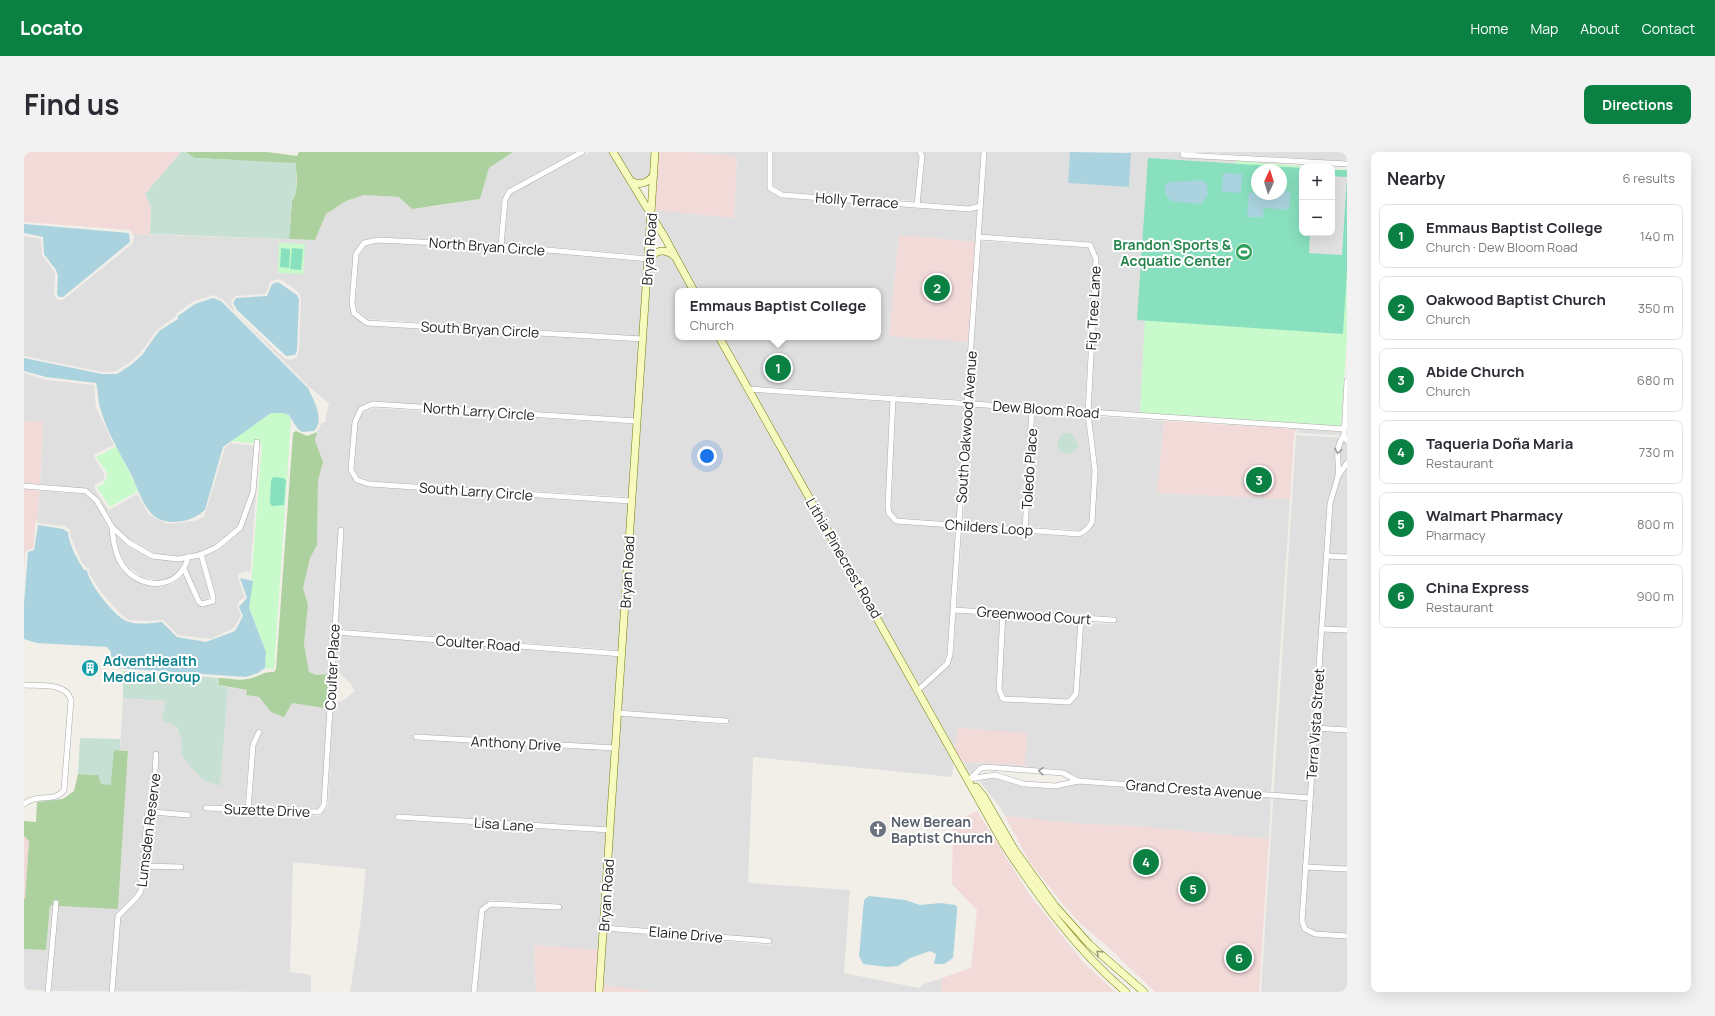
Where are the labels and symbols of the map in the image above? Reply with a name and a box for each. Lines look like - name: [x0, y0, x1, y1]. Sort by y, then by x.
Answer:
- north arrow: [1251, 164, 1287, 200]
- street label: Holly Terrace: [815, 188, 899, 212]
- street label: Bryan Road: [637, 212, 661, 286]
- street label: North Bryan Circle: [428, 232, 546, 260]
- place label: Brandon Sports & Acquatic Center: [1113, 235, 1232, 270]
- sports icon: Brandon Sports & Acquatic Center: [1234, 242, 1254, 262]
- street label: Fig Tree Lane: [1081, 265, 1105, 351]
- pin: 2: [924, 273, 950, 303]
- street label: South Bryan Circle: [420, 316, 540, 342]
- street label: South Oakwood Avenue: [951, 350, 981, 504]
- pin: 1: [765, 353, 791, 383]
- street label: Dew Bloom Road: [992, 396, 1100, 422]
- street label: North Larry Circle: [423, 398, 535, 424]
- street label: Toledo Place: [1017, 428, 1041, 510]
- your location: [697, 446, 717, 466]
- one-way arrow: [1334, 448, 1343, 454]
- pin: 3: [1246, 465, 1272, 495]
- street label: South Larry Circle: [418, 478, 534, 504]
- street label: Lithia Pinecrest Road: [802, 494, 886, 622]
- street label: Childers Loop: [944, 514, 1034, 540]
- street label: Bryan Road: [616, 535, 638, 609]
- street label: Greenwood Court: [976, 602, 1092, 629]
- street label: Coulter Place: [320, 623, 344, 711]
- street label: Coulter Road: [435, 631, 521, 655]
- place label: AdventHealth Medical Group: [103, 651, 201, 686]
- building icon: AdventHealth Medical Group: [80, 658, 100, 678]
- street label: Terra Vista Street: [1302, 667, 1328, 780]
- street label: Anthony Drive: [470, 731, 562, 755]
- one-way arrow: [1038, 767, 1044, 776]
- street label: Lumsden Reserve: [132, 772, 164, 888]
- street label: Grand Cresta Avenue: [1125, 775, 1263, 803]
- street label: Suzette Drive: [224, 799, 310, 821]
- street label: Lisa Lane: [474, 812, 534, 836]
- place label: New Berean Baptist Church: [891, 812, 993, 847]
- church icon: New Berean Baptist Church: [868, 819, 888, 839]
- pin: 4: [1133, 847, 1159, 877]
- street label: Bryan Road: [594, 858, 618, 932]
- pin: 5: [1180, 874, 1206, 904]
- street label: Elaine Drive: [648, 921, 724, 947]
- pin: 6: [1226, 943, 1252, 973]
- one-way arrow: [1096, 951, 1104, 958]

